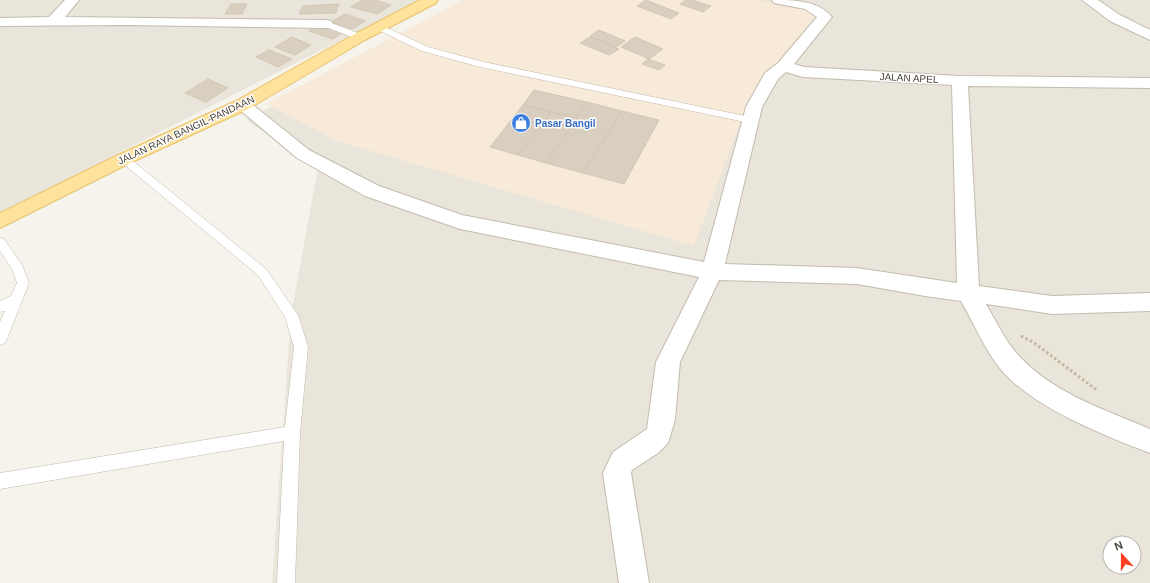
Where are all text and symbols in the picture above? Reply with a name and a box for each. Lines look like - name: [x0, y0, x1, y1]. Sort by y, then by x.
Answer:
- street label: JALAN APEL: [879, 71, 939, 85]
- street label: JALAN RAYA BANGIL-PANDAAN: [116, 93, 256, 167]
- shop icon: Pasar Bangil: [510, 112, 532, 134]
- place label: Pasar Bangil: [535, 118, 596, 129]
- north arrow: [1102, 535, 1142, 575]
- text: N: [1113, 539, 1124, 553]

